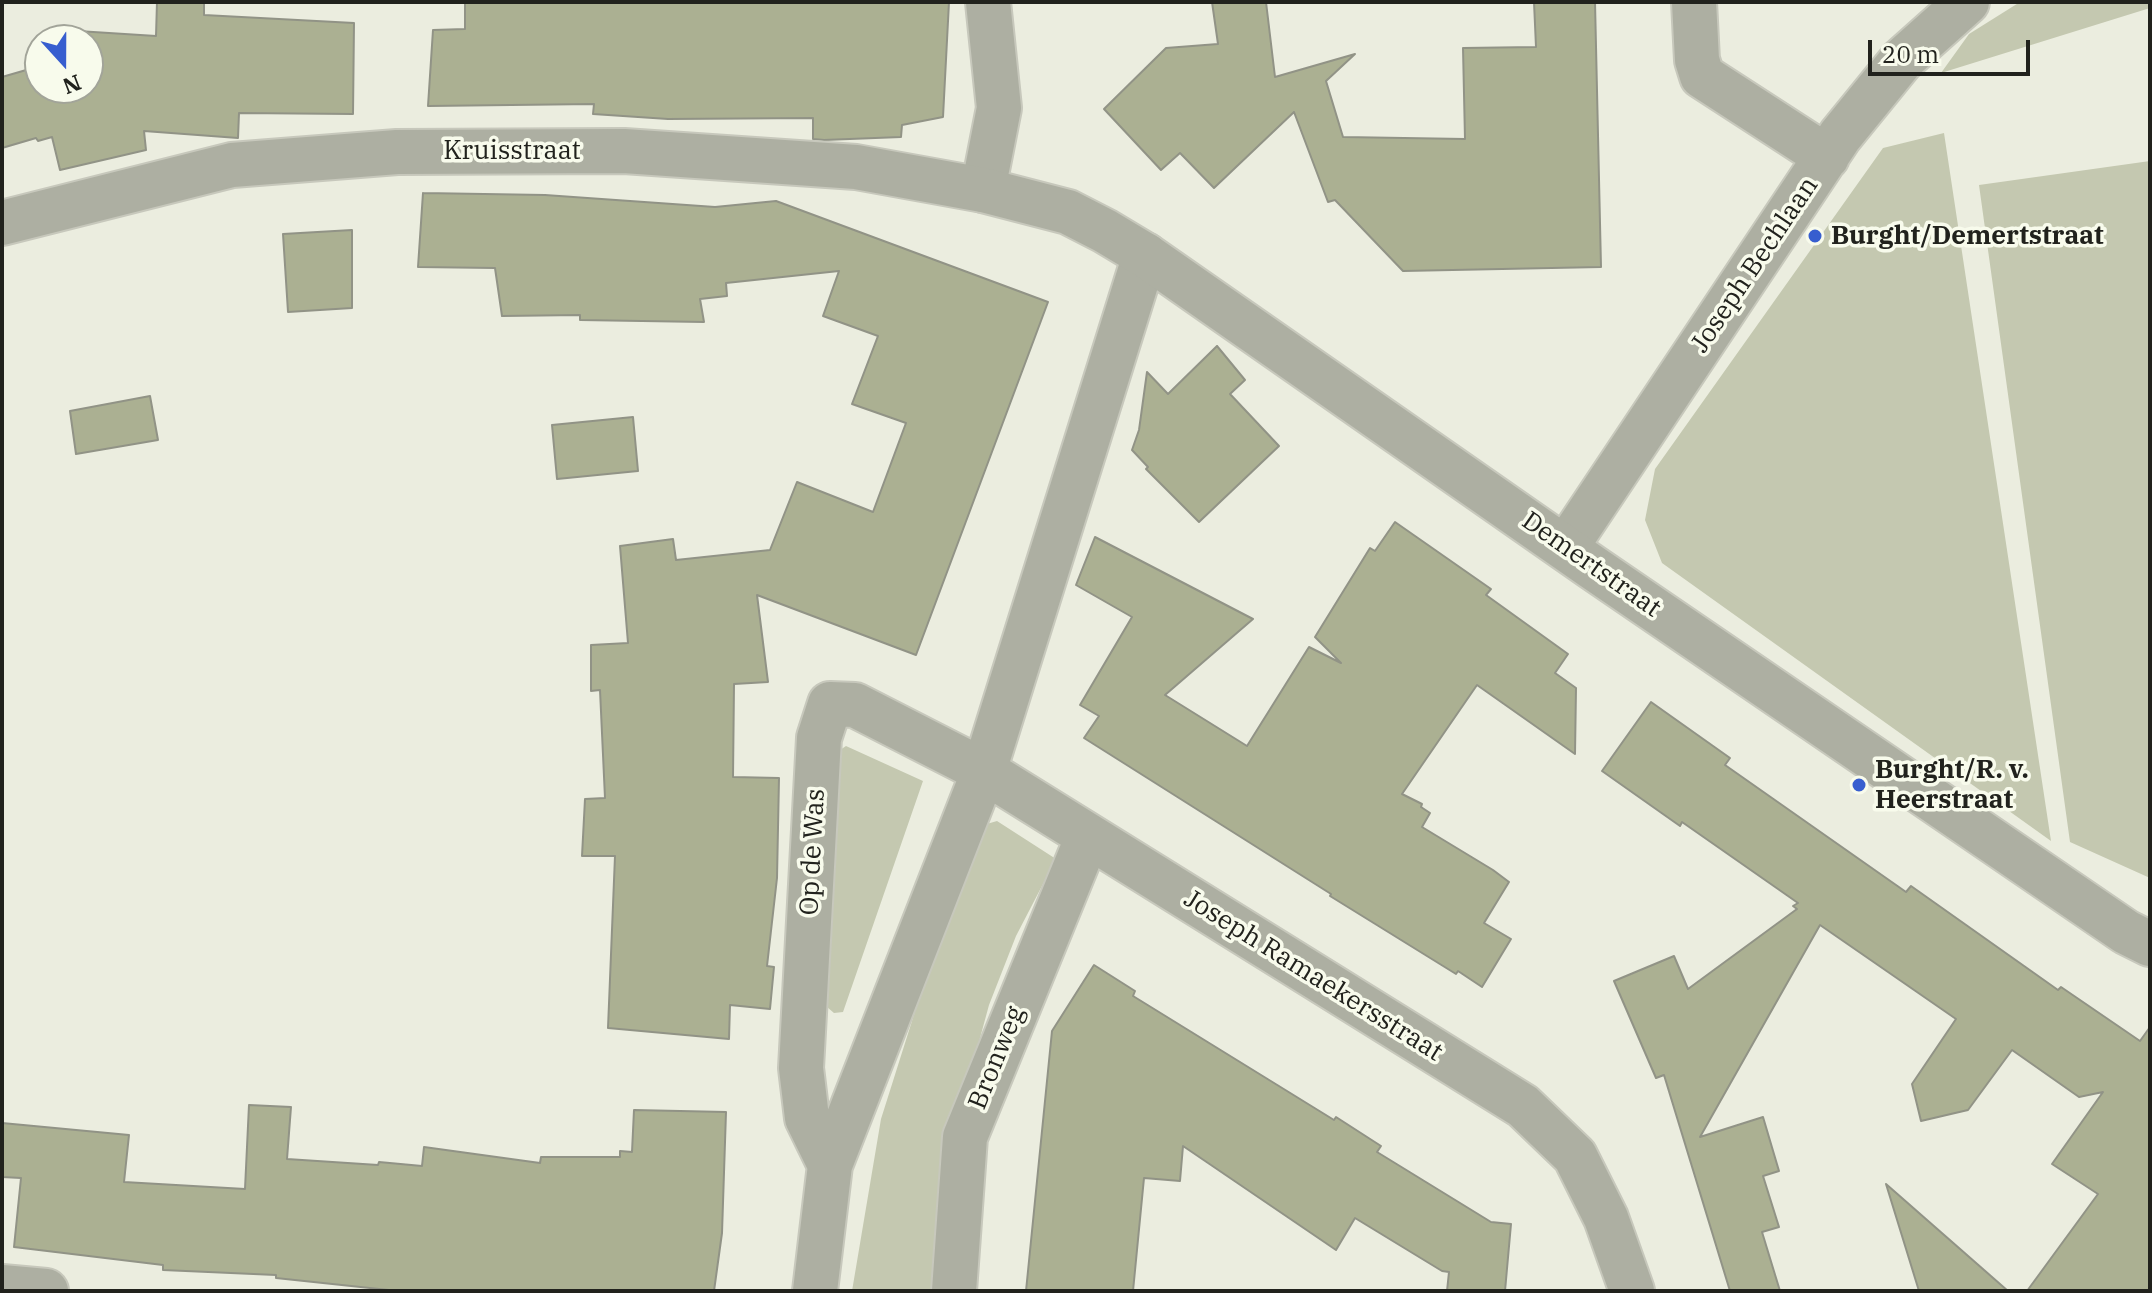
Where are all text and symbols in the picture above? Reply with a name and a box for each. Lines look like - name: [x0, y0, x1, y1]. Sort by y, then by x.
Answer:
- north arrow: [24, 24, 104, 104]
- scale bar: [1872, 24, 2034, 74]
- text: 20 m: [1882, 38, 1939, 70]
- text: N: [59, 68, 85, 102]
- street label: Kruisstraat: [443, 135, 581, 167]
- street label: Joseph Bechlaan: [1685, 171, 1825, 359]
- place label: Burght/Demertstraat: [1831, 220, 2104, 252]
- marker: Burght/Demertstraat: [1806, 227, 1824, 245]
- street label: Demertstraat: [1516, 506, 1666, 624]
- place label: Burght/R. v. Heerstraat: [1875, 754, 2029, 816]
- marker: Burght/R. v. Heerstraat: [1850, 776, 1868, 794]
- street label: Op de Was: [794, 788, 832, 916]
- street label: Joseph Ramaekersstraat: [1178, 884, 1448, 1068]
- street label: Bronweg: [962, 1002, 1032, 1114]

